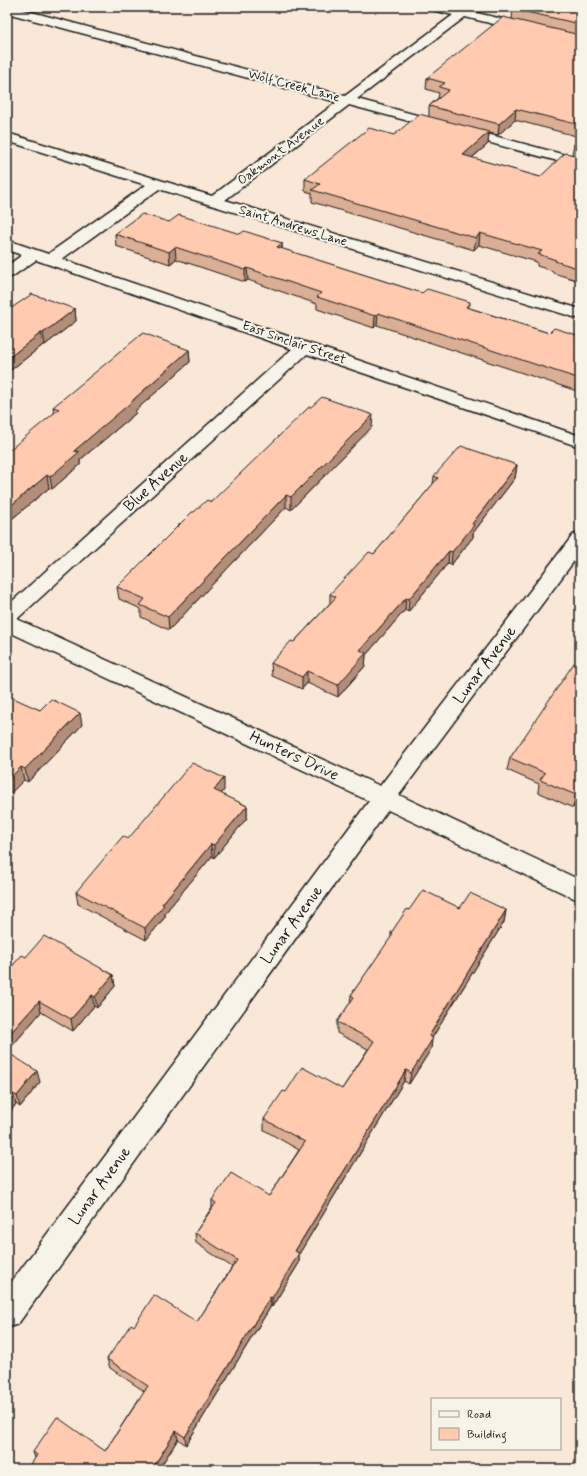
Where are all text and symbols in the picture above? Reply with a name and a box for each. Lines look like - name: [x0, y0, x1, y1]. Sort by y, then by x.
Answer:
- street label: Wolf Creek Lane: [246, 66, 342, 106]
- street label: Oakmont Avenue: [234, 113, 328, 189]
- street label: Saint Andrews Lane: [237, 201, 349, 251]
- street label: East Sinclair Street: [240, 317, 348, 369]
- street label: Blue Avenue: [119, 447, 193, 517]
- street label: Lunar Avenue: [449, 621, 522, 708]
- street label: Hunters Drive: [246, 726, 342, 786]
- street label: Lunar Avenue: [256, 881, 328, 969]
- street label: Lunar Avenue: [64, 1142, 136, 1230]
- legend: [431, 1398, 561, 1450]
- text: Road: [467, 1407, 491, 1423]
- text: Building: [467, 1427, 507, 1444]

